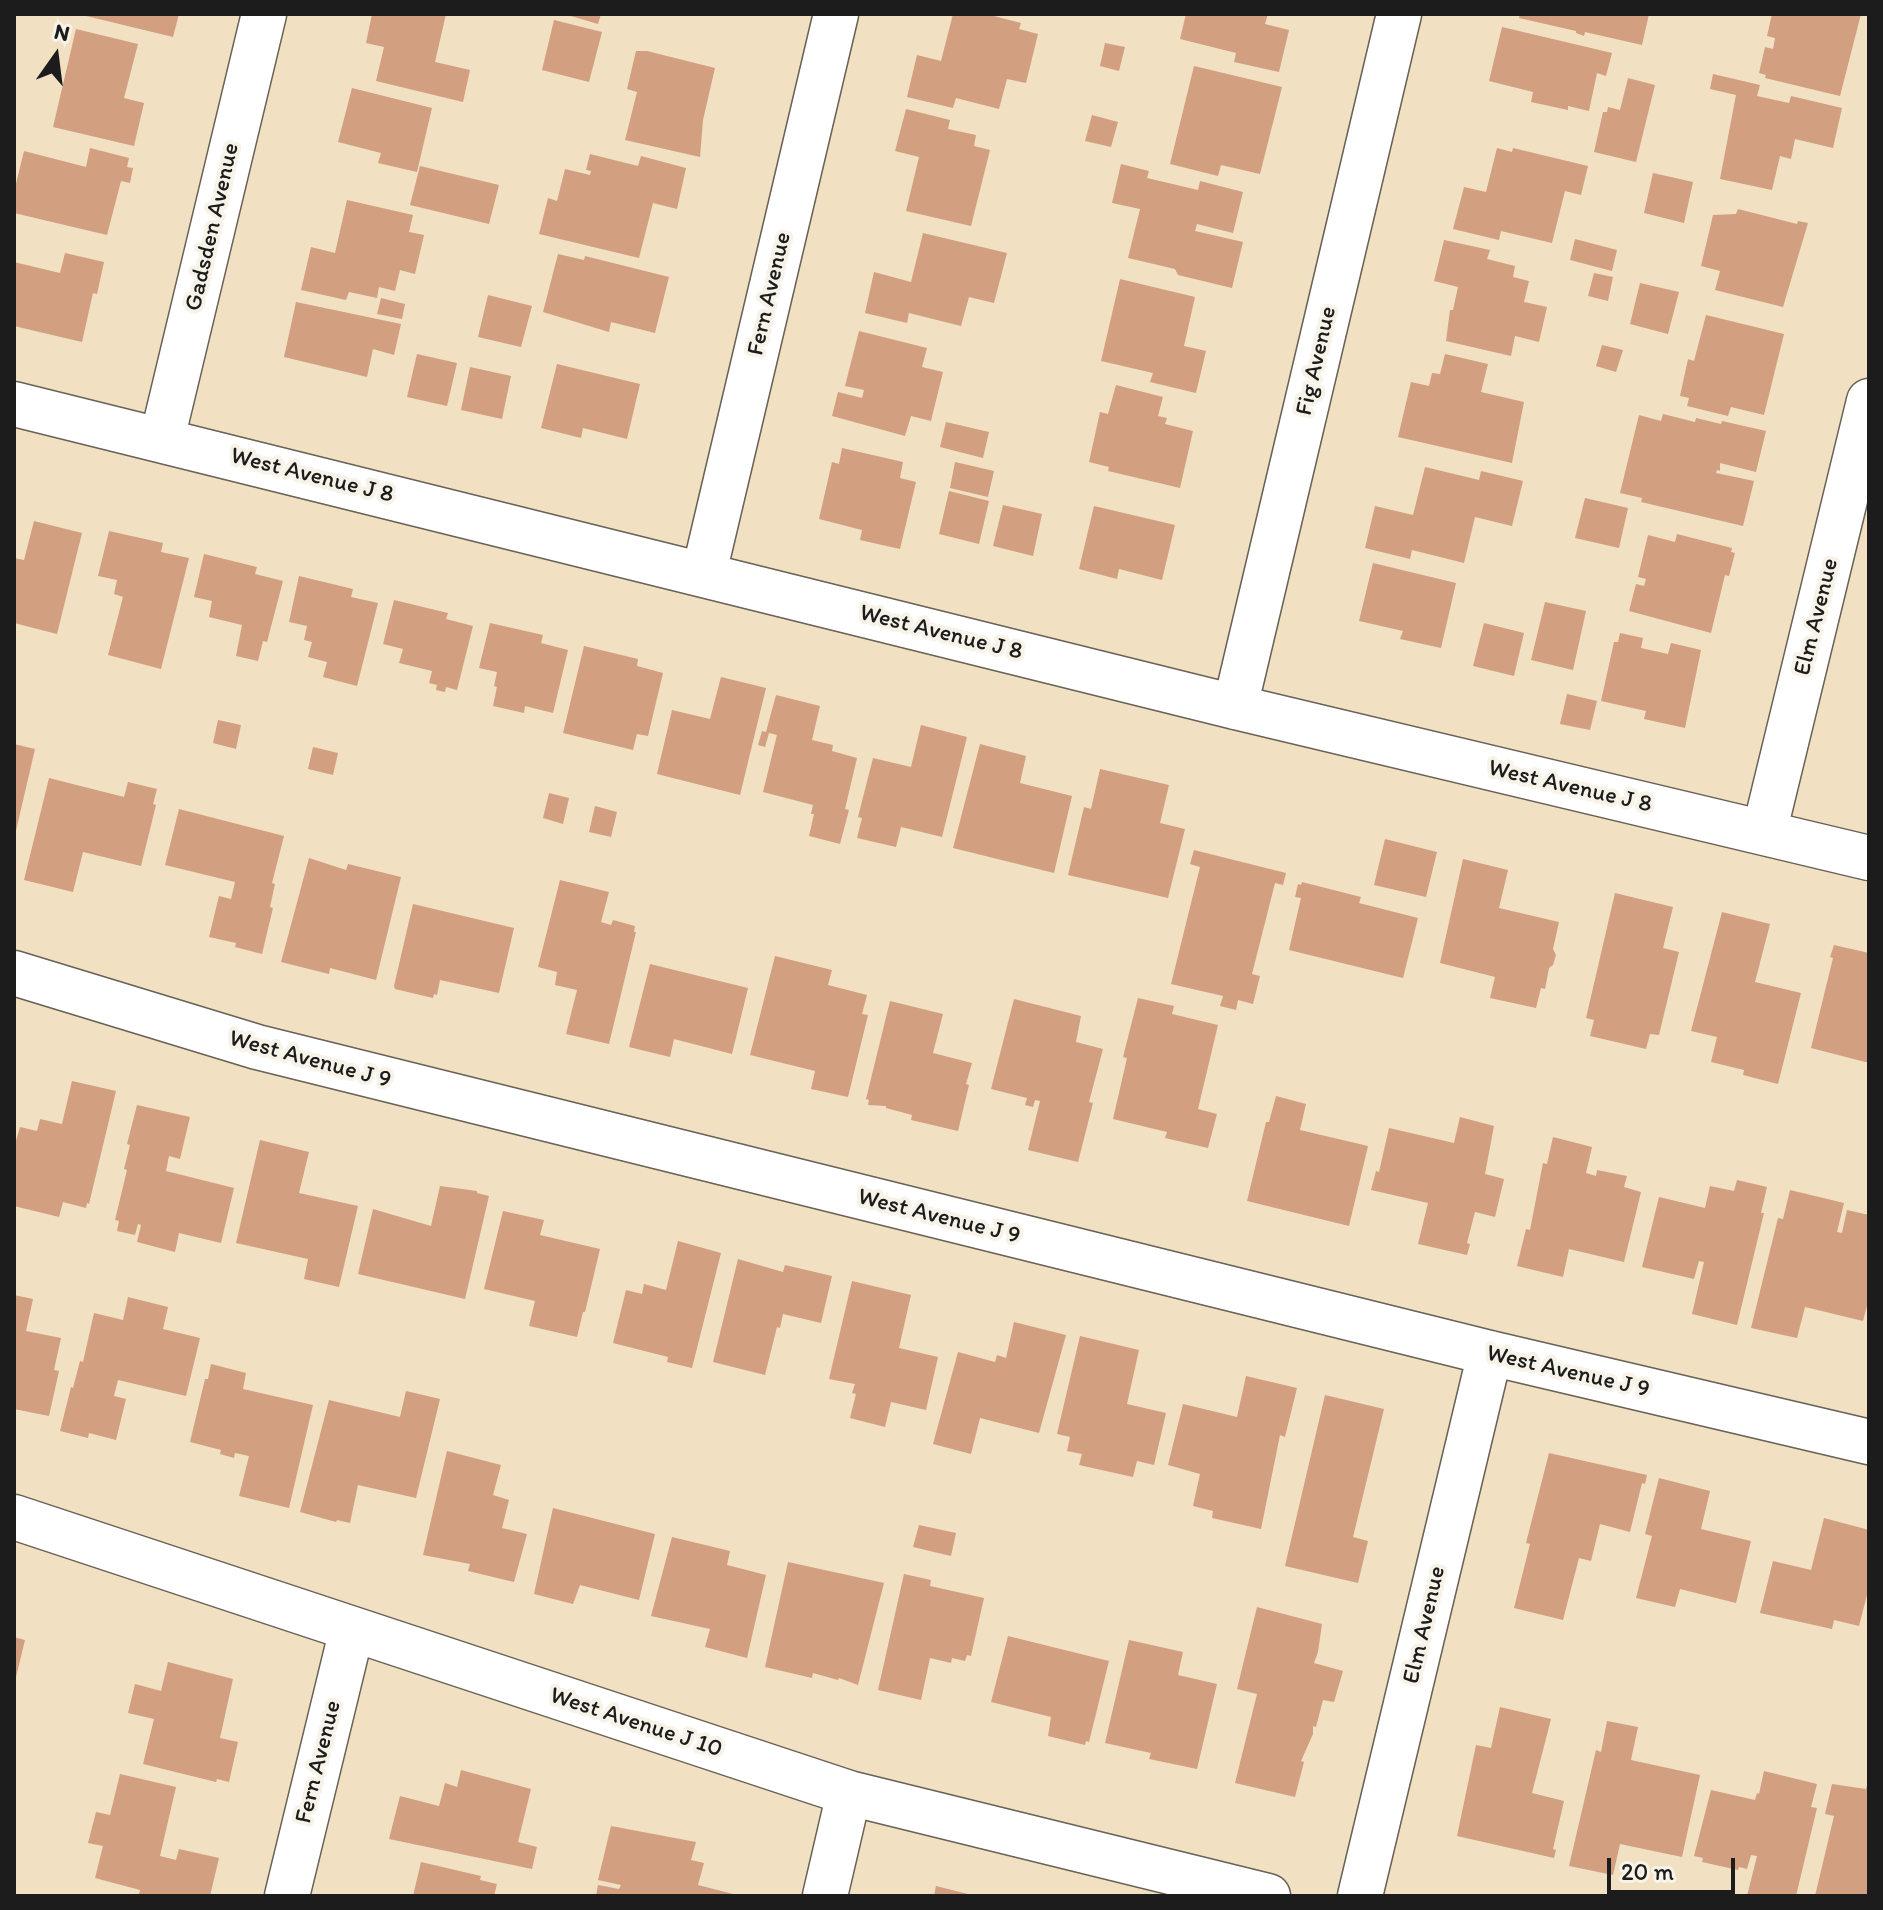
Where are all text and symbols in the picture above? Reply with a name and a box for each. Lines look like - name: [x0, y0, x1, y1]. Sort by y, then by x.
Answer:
- north arrow: [16, 16, 96, 96]
- text: N: [51, 17, 72, 47]
- street label: Gadsden Avenue: [180, 140, 246, 314]
- street label: Fern Avenue: [742, 229, 798, 359]
- street label: Fig Avenue: [1290, 304, 1344, 418]
- street label: West Avenue J 8: [228, 442, 396, 510]
- street label: Elm Avenue: [1789, 555, 1845, 679]
- street label: West Avenue J 8: [857, 599, 1025, 667]
- street label: West Avenue J 8: [1485, 754, 1655, 820]
- street label: West Avenue J 9: [226, 1025, 394, 1095]
- street label: West Avenue J 9: [855, 1183, 1023, 1251]
- street label: West Avenue J 9: [1484, 1339, 1652, 1405]
- street label: Elm Avenue: [1397, 1563, 1453, 1687]
- street label: West Avenue J 10: [546, 1682, 726, 1764]
- street label: Fern Avenue: [290, 1698, 348, 1826]
- scale bar: [1611, 1842, 1739, 1892]
- text: 20 m: [1621, 1857, 1674, 1886]

